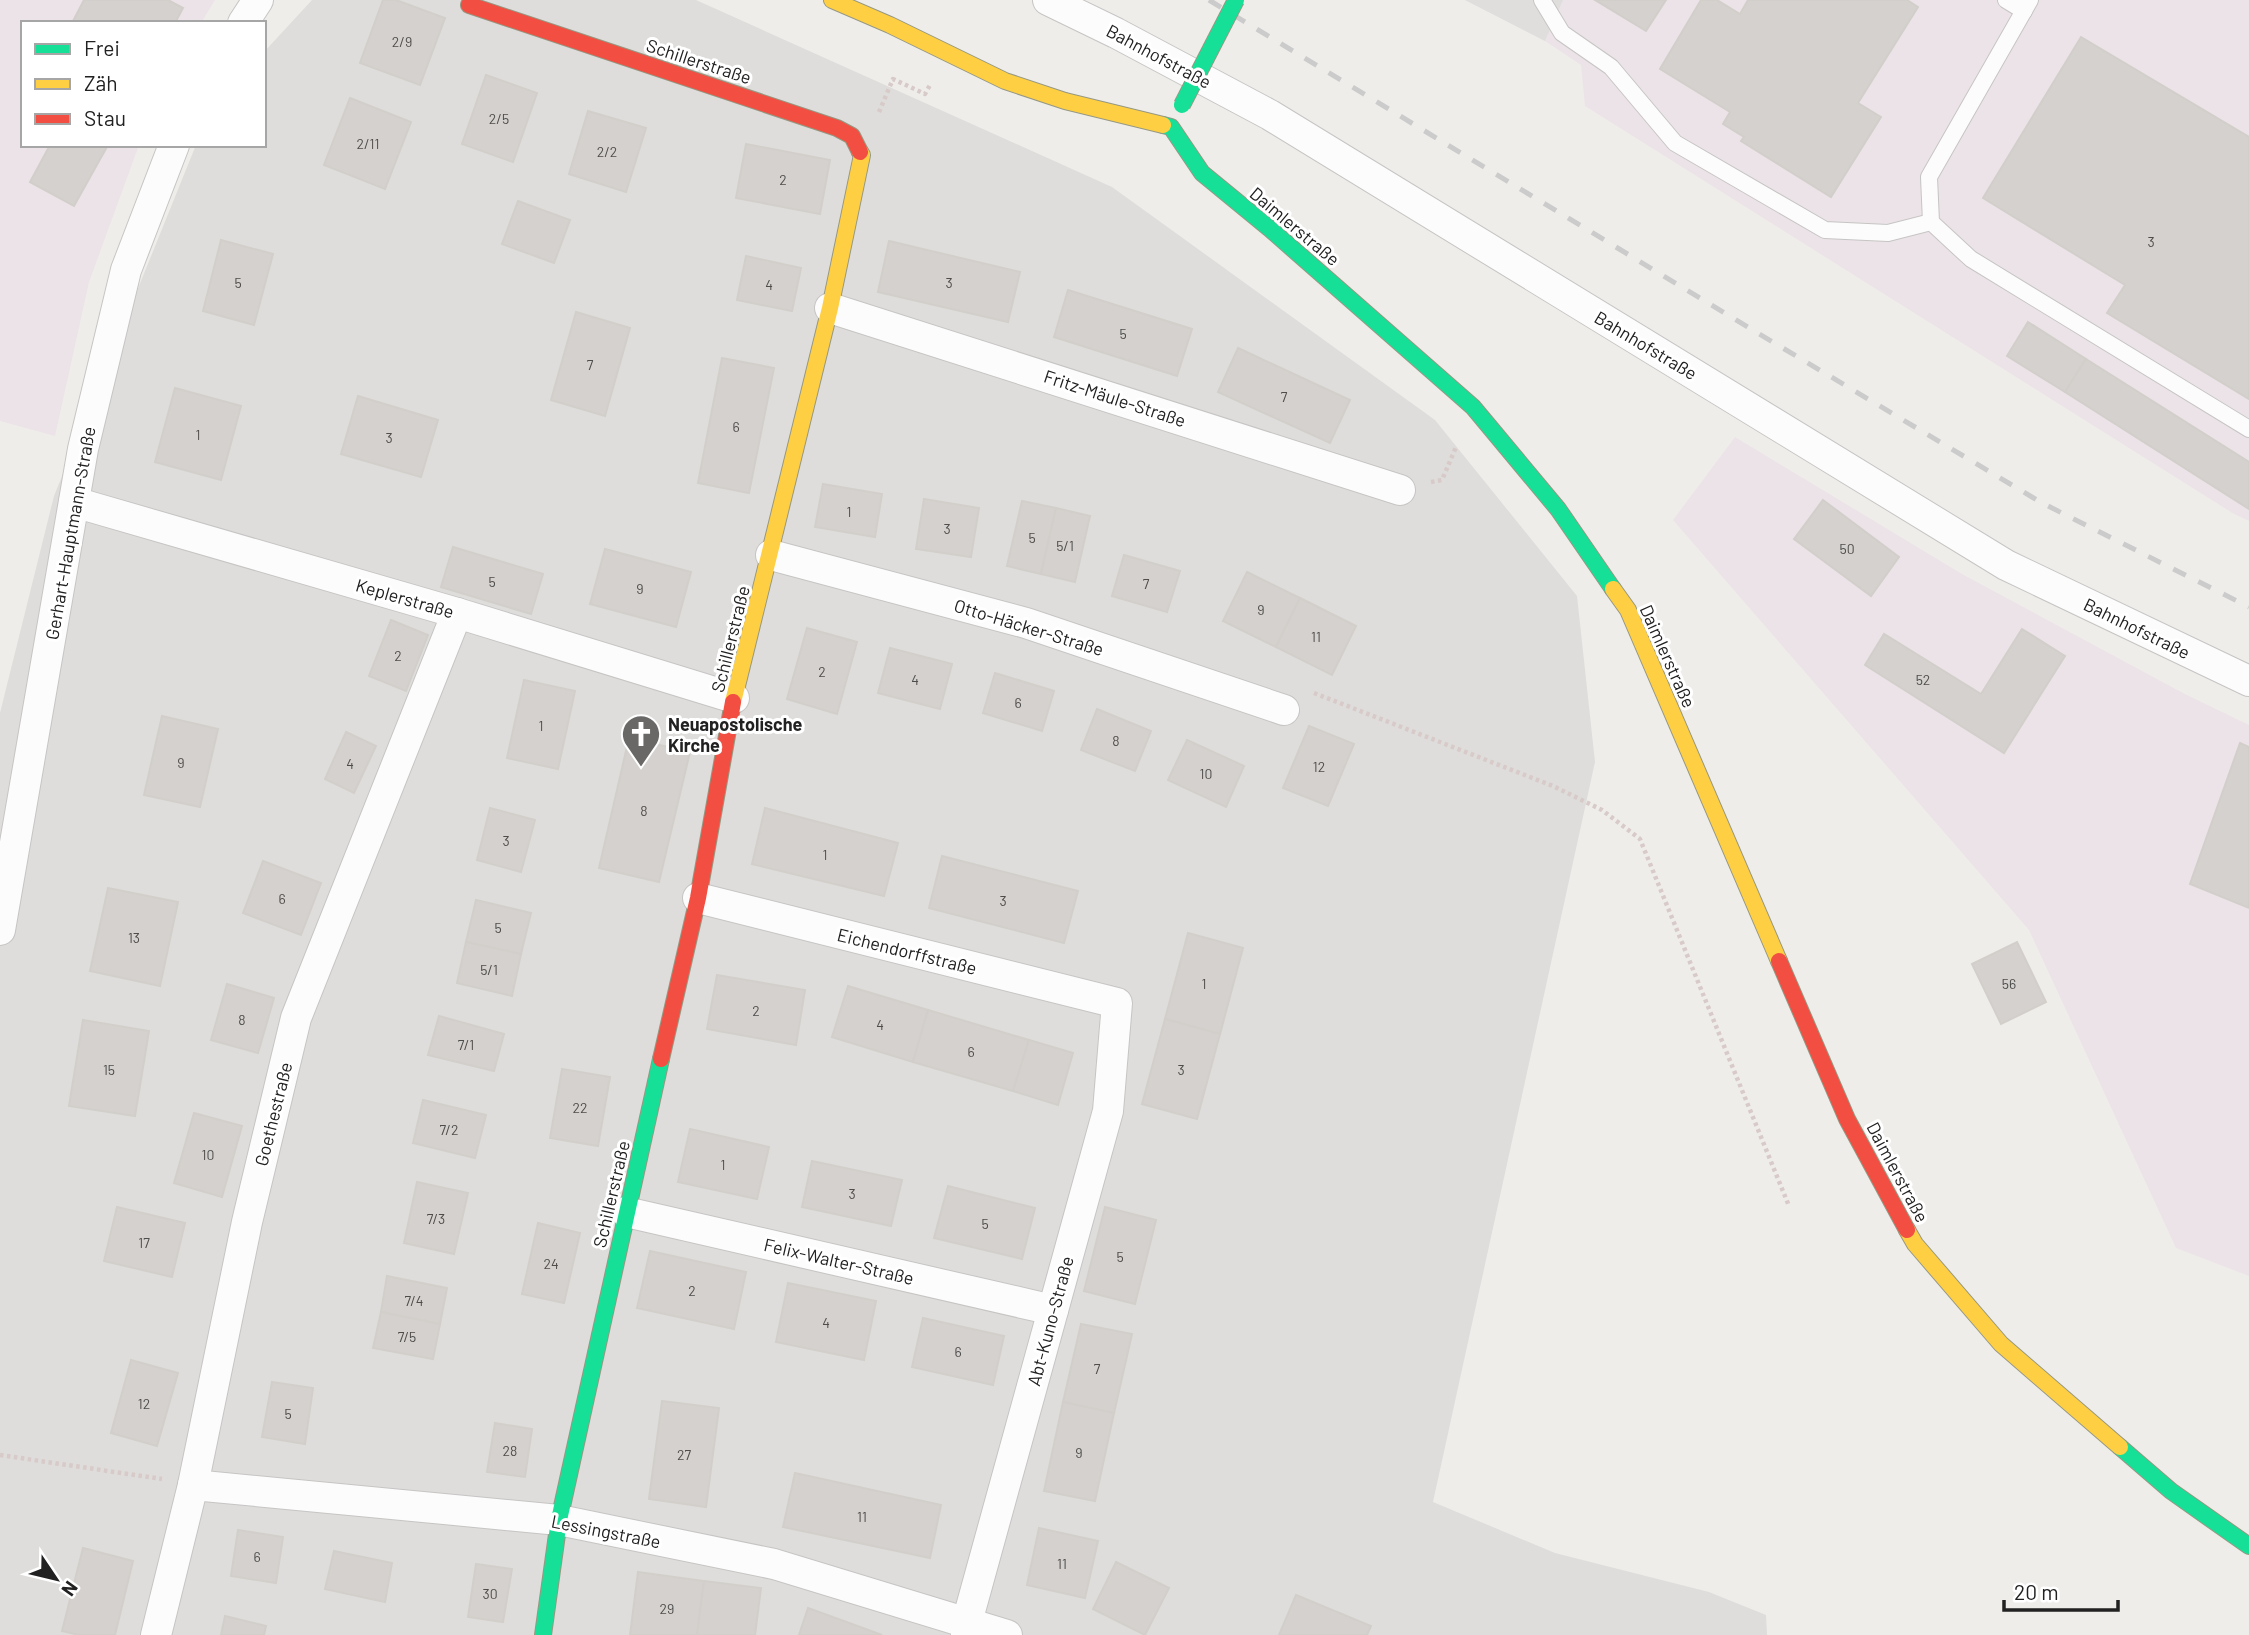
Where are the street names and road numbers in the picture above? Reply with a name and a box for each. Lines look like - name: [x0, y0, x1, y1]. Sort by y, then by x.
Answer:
- street label: Bahnhofstraße: [1103, 19, 1215, 93]
- street label: Schillerstraße: [644, 34, 754, 88]
- street label: Daimlerstraße: [1246, 182, 1344, 270]
- street label: Bahnhofstraße: [1591, 306, 1701, 384]
- street label: Fritz-Mäule-Straße: [1041, 365, 1189, 431]
- street label: Gerhart-Hauptmann-Straße: [40, 425, 100, 641]
- street label: Keplerstraße: [353, 574, 457, 622]
- street label: Schillerstraße: [706, 583, 754, 695]
- street label: Bahnhofstraße: [2080, 593, 2194, 663]
- street label: Otto-Häcker-Straße: [952, 594, 1106, 660]
- street label: Daimlerstraße: [1635, 601, 1701, 711]
- street label: Eichendorffstraße: [835, 923, 979, 979]
- street label: Goethestraße: [249, 1060, 297, 1168]
- street label: Daimlerstraße: [1862, 1118, 1934, 1226]
- street label: Schillerstraße: [588, 1138, 634, 1250]
- street label: Felix-Walter-Straße: [762, 1233, 916, 1289]
- street label: Abt-Kuno-Straße: [1022, 1254, 1078, 1388]
- street label: Lessingstraße: [549, 1510, 663, 1552]

